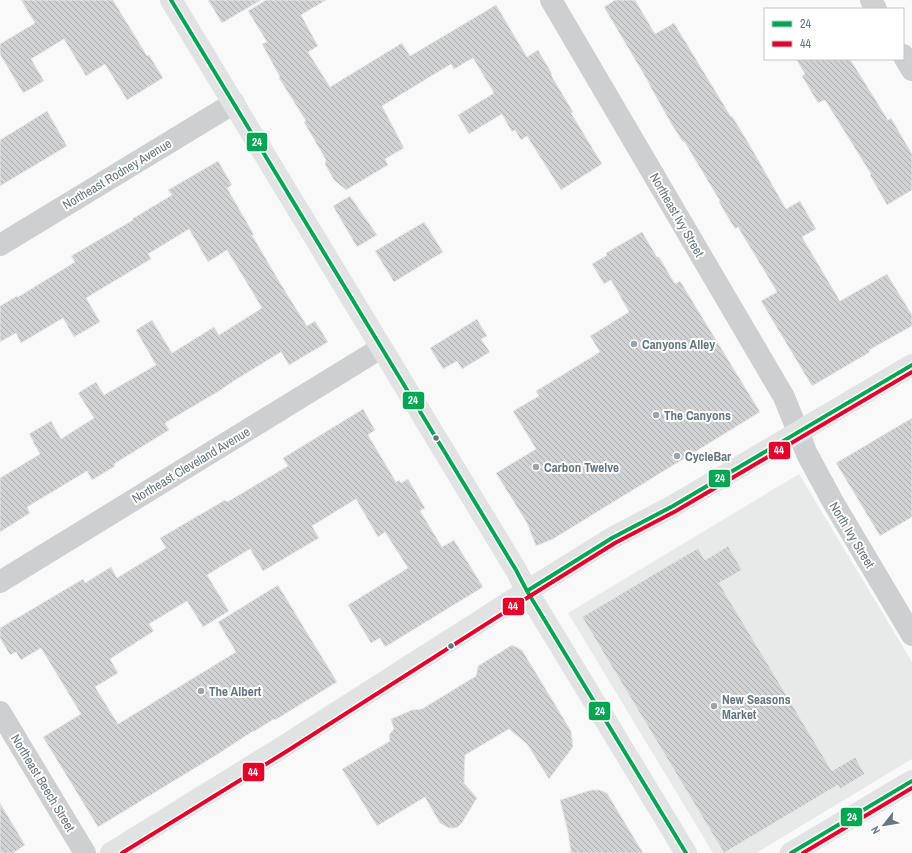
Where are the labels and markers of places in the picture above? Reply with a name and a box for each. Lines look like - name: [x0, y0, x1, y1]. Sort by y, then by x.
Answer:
- place label: Canyons Alley: [642, 336, 715, 353]
- marker: Canyons Alley: [629, 339, 639, 349]
- place label: The Canyons: [664, 407, 731, 424]
- marker: The Canyons: [651, 410, 661, 420]
- unlabelled marker: [431, 433, 441, 443]
- place label: CycleBar: [685, 448, 732, 465]
- marker: CycleBar: [672, 451, 682, 461]
- place label: Carbon Twelve: [544, 459, 619, 476]
- marker: Carbon Twelve: [531, 462, 541, 472]
- unlabelled marker: [446, 641, 456, 651]
- place label: The Albert: [209, 683, 262, 700]
- marker: The Albert: [196, 686, 206, 696]
- place label: New Seasons Market: [722, 691, 791, 723]
- marker: New Seasons Market: [709, 701, 719, 711]

